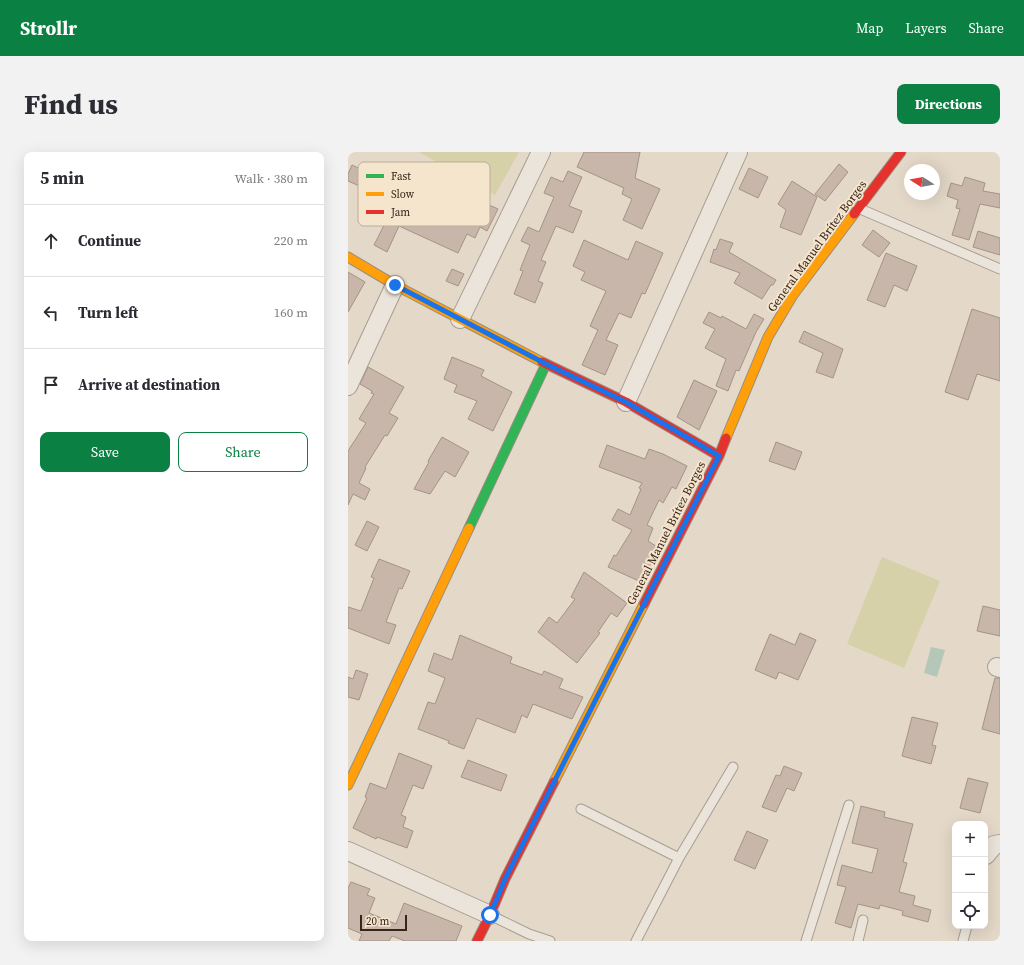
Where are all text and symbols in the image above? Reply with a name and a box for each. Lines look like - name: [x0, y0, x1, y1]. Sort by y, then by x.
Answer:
- text: Strollr: [20, 15, 77, 41]
- text: Map: [856, 18, 883, 38]
- text: Layers: [905, 18, 947, 38]
- text: Share: [969, 18, 1004, 38]
- button: Directions: [897, 84, 1000, 124]
- text: Find us: [24, 85, 118, 123]
- legend: [358, 162, 490, 226]
- north arrow: [904, 164, 940, 200]
- text: 5 min: [40, 166, 84, 190]
- text: Fast: [391, 169, 411, 184]
- text: Walk · 380 m: [235, 170, 308, 187]
- street label: General Manuel Brítez Borges: [764, 177, 870, 315]
- text: Slow: [391, 187, 415, 202]
- text: Jam: [390, 205, 410, 220]
- icon: ahead: [40, 230, 62, 252]
- text: Continue: [78, 230, 141, 251]
- text: 220 m: [274, 232, 308, 249]
- route end: [386, 276, 404, 294]
- icon: left: [40, 302, 62, 324]
- text: Turn left: [78, 302, 138, 323]
- text: 160 m: [274, 304, 308, 321]
- icon: arrive: [40, 374, 62, 396]
- text: Arrive at destination: [78, 374, 220, 395]
- button: Save: [40, 432, 170, 472]
- button: Share: [178, 432, 308, 472]
- street label: General Manuel Brítez Borges: [623, 458, 709, 608]
- map controls: [952, 821, 988, 929]
- button: +: [952, 821, 988, 857]
- button: −: [952, 857, 988, 893]
- button: locate: [952, 893, 988, 929]
- route start: [481, 906, 499, 924]
- scale bar: [360, 913, 407, 932]
- text: 20 m: [366, 914, 389, 929]

